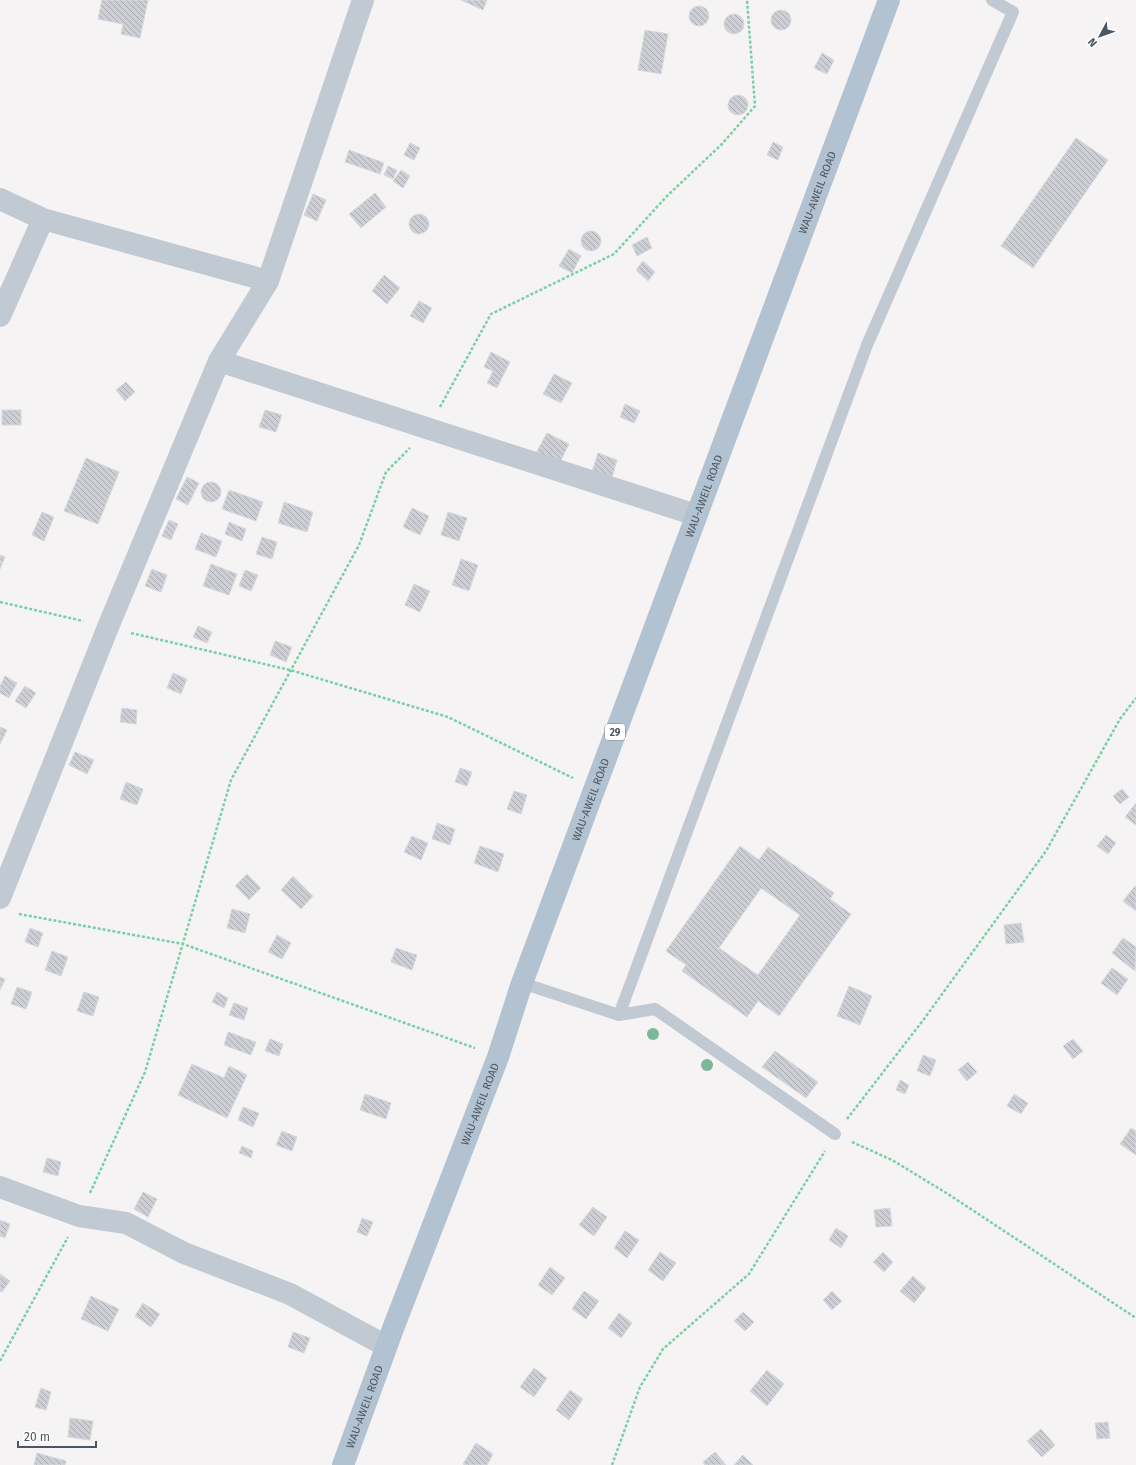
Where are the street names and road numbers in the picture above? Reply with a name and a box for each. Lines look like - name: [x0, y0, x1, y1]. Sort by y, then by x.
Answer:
- street label: WAU-AWEIL ROAD: [796, 150, 839, 236]
- street label: WAU-AWEIL ROAD: [683, 453, 726, 539]
- road number: 29: [605, 724, 625, 740]
- street label: WAU-AWEIL ROAD: [570, 757, 612, 843]
- street label: WAU-AWEIL ROAD: [458, 1061, 502, 1147]
- street label: WAU-AWEIL ROAD: [344, 1364, 386, 1450]

